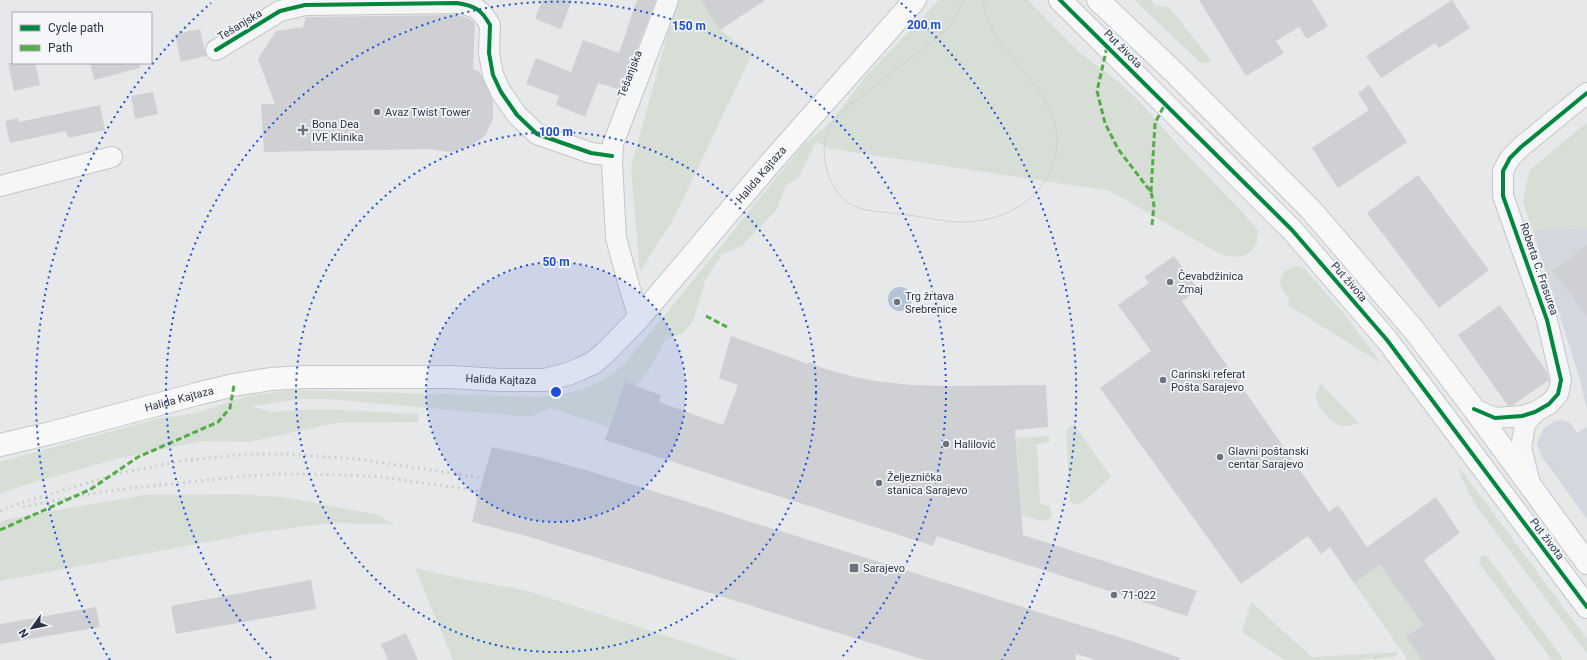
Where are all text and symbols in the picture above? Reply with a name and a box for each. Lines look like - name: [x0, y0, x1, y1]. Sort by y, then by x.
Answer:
- street label: Tešanjska: [215, 7, 265, 43]
- legend: [12, 12, 152, 64]
- text: 200 m: [907, 18, 941, 32]
- text: 150 m: [672, 19, 706, 33]
- text: Cycle path: [48, 21, 104, 35]
- street label: Put života: [1101, 27, 1145, 71]
- text: Path: [48, 41, 73, 55]
- street label: Tešanjska: [615, 49, 645, 99]
- place label: Avaz Twist Tower: [385, 106, 471, 119]
- marker: Avaz Twist Tower: [372, 107, 382, 117]
- place label: Bona Dea IVF Klinika: [312, 118, 363, 144]
- marker: Bona Dea IVF Klinika: [297, 124, 309, 136]
- text: 100 m: [539, 125, 573, 139]
- street label: Halida Kajtaza: [733, 143, 789, 206]
- street label: Roberta C. Frasurea: [1517, 221, 1561, 317]
- text: 50 m: [542, 255, 570, 269]
- street label: Put života: [1328, 259, 1370, 305]
- place label: Čevabdžinica Zmaj: [1178, 269, 1243, 296]
- marker: Čevabdžinica Zmaj: [1165, 277, 1175, 287]
- place label: Trg žrtava Srebrenice: [905, 290, 957, 316]
- marker: Trg žrtava Srebrenice: [892, 297, 902, 307]
- place label: Carinski referat Pošta Sarajevo: [1171, 368, 1246, 394]
- street label: Halida Kajtaza: [465, 371, 536, 387]
- marker: Carinski referat Pošta Sarajevo: [1158, 375, 1168, 385]
- street label: Halida Kajtaza: [143, 384, 215, 414]
- centre of rings: [549, 385, 563, 399]
- place label: Halilović: [954, 438, 996, 451]
- marker: Halilović: [941, 439, 951, 449]
- place label: Glavni poštanski centar Sarajevo: [1228, 445, 1309, 471]
- marker: Glavni poštanski centar Sarajevo: [1215, 452, 1225, 462]
- place label: Željeznička stanica Sarajevo: [887, 471, 967, 497]
- marker: Željeznička stanica Sarajevo: [874, 478, 884, 488]
- street label: Put života: [1527, 516, 1567, 562]
- marker: Sarajevo: [848, 562, 860, 574]
- place label: Sarajevo: [863, 562, 905, 575]
- place label: 71-022: [1122, 589, 1156, 602]
- marker: 71-022: [1109, 590, 1119, 600]
- north arrow: [12, 608, 52, 648]
- text: N: [16, 626, 32, 640]

